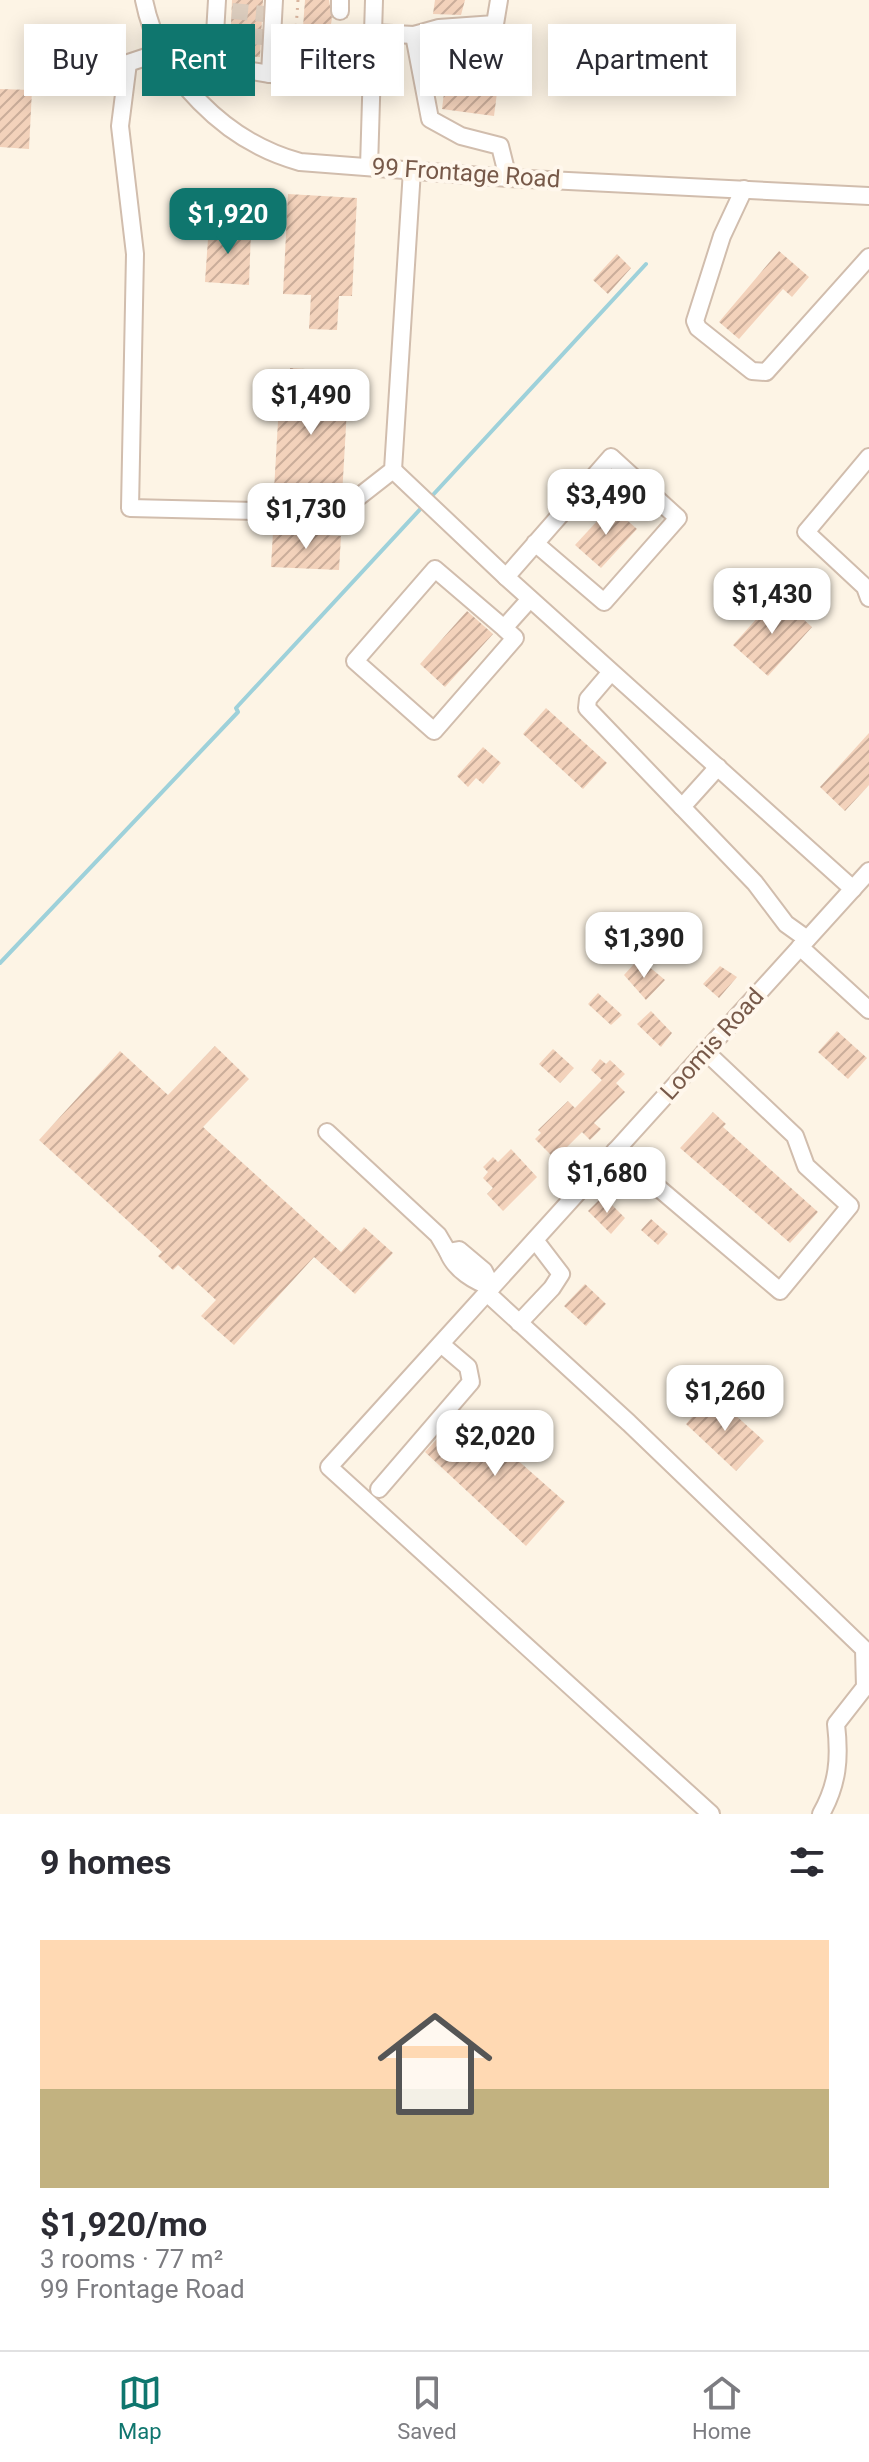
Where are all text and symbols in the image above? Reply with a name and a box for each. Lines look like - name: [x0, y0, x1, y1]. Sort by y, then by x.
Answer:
- chip: Buy: [24, 24, 126, 96]
- chip: Rent: [142, 24, 255, 96]
- chip: Filters: [271, 24, 404, 96]
- chip: New: [420, 24, 532, 96]
- chip: Apartment: [548, 24, 736, 96]
- street label: 99 Frontage Road: [371, 152, 561, 194]
- pin: $1,920: [163, 188, 293, 256]
- text: $1,920: [188, 199, 268, 229]
- pin: $1,490: [246, 369, 376, 437]
- text: $1,490: [271, 380, 351, 410]
- pin: $3,490: [541, 469, 671, 537]
- text: $3,490: [566, 480, 646, 510]
- pin: $1,730: [241, 483, 371, 551]
- text: $1,730: [266, 494, 346, 524]
- pin: $1,430: [707, 568, 837, 636]
- text: $1,430: [732, 579, 812, 609]
- pin: $1,390: [579, 912, 709, 980]
- text: $1,390: [604, 923, 684, 953]
- street label: Loomis Road: [655, 982, 769, 1106]
- pin: $1,680: [542, 1147, 672, 1215]
- text: $1,680: [567, 1158, 647, 1188]
- pin: $1,260: [660, 1365, 790, 1433]
- text: $1,260: [685, 1376, 765, 1406]
- pin: $2,020: [430, 1410, 560, 1478]
- text: $2,020: [455, 1421, 535, 1451]
- icon: filters: [785, 1840, 829, 1884]
- text: 9 homes: [40, 1842, 171, 1882]
- icon: home: [363, 1992, 507, 2136]
- text: $1,920/mo: [40, 2204, 207, 2244]
- text: 3 rooms · 77 m²: [40, 2244, 223, 2274]
- text: 99 Frontage Road: [40, 2274, 245, 2304]
- tab: Map: [118, 2371, 162, 2444]
- tab: Saved: [397, 2371, 457, 2444]
- tab: Home: [692, 2371, 751, 2444]

